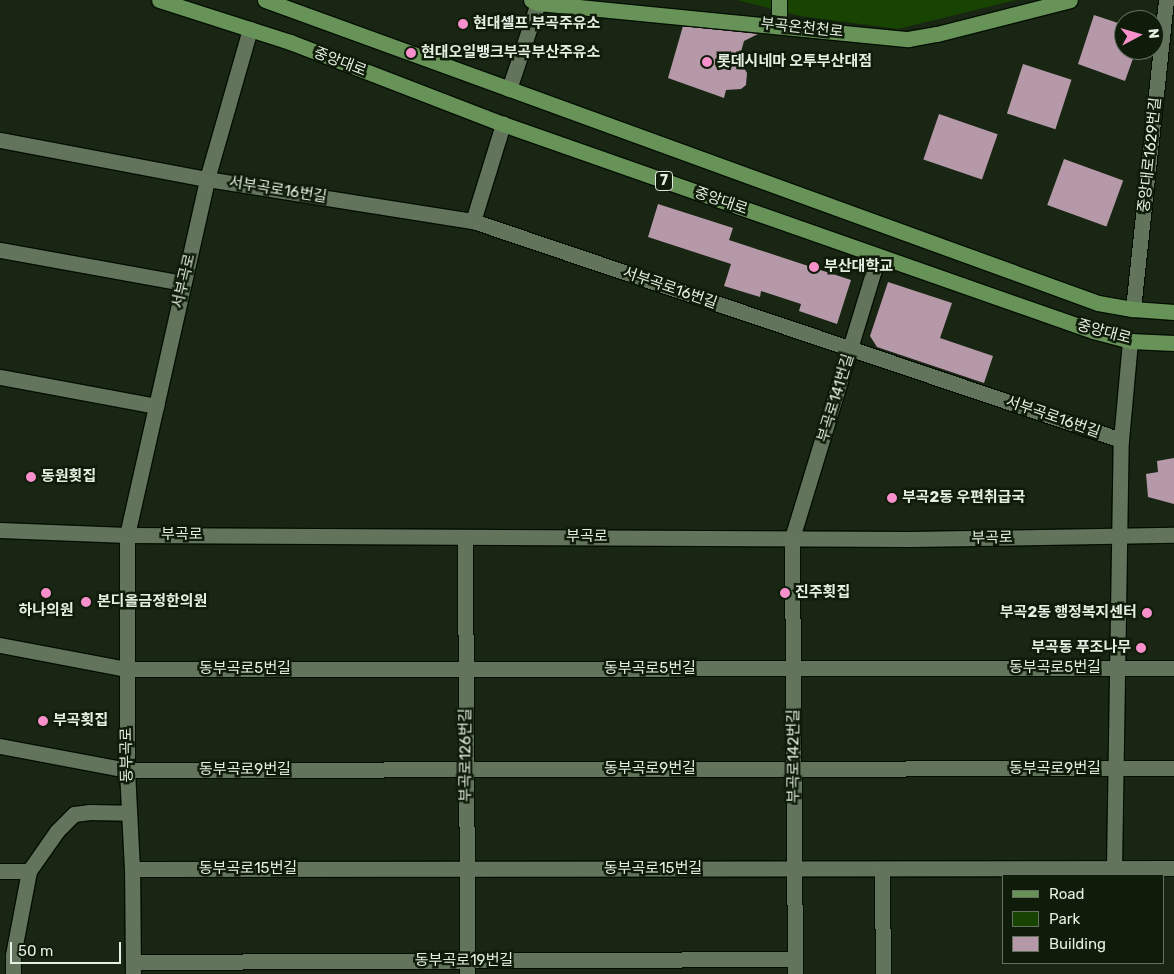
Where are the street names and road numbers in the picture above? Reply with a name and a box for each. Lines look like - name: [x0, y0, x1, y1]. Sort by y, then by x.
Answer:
- street label: 부곡온천천로: [760, 15, 844, 41]
- street label: 중앙대로: [311, 44, 369, 80]
- street label: 중앙대로1629번길: [1135, 96, 1165, 214]
- road number: 7: [654, 170, 674, 192]
- street label: 서부곡로16번길: [228, 173, 328, 207]
- street label: 중앙대로: [692, 184, 750, 218]
- street label: 서부곡로: [169, 252, 199, 310]
- street label: 서부곡로16번길: [621, 263, 719, 313]
- street label: 중앙대로: [1075, 316, 1133, 348]
- street label: 부곡로141번길: [814, 352, 858, 444]
- street label: 서부곡로16번길: [1004, 392, 1102, 442]
- street label: 부곡로: [161, 526, 203, 544]
- street label: 부곡로: [566, 528, 608, 546]
- street label: 부곡로: [971, 529, 1013, 547]
- street label: 동부곡로5번길: [1009, 659, 1101, 677]
- street label: 동부곡로5번길: [199, 660, 291, 678]
- street label: 동부곡로5번길: [604, 660, 696, 678]
- street label: 부곡로126번길: [457, 708, 475, 802]
- street label: 부곡로142번길: [785, 709, 803, 803]
- street label: 동부곡로: [118, 727, 136, 783]
- street label: 동부곡로9번길: [604, 760, 696, 778]
- street label: 동부곡로9번길: [1009, 760, 1101, 778]
- street label: 동부곡로9번길: [199, 761, 291, 779]
- street label: 동부곡로15번길: [199, 860, 297, 878]
- street label: 동부곡로15번길: [604, 860, 702, 878]
- street label: 동부곡로19번길: [415, 952, 513, 970]

